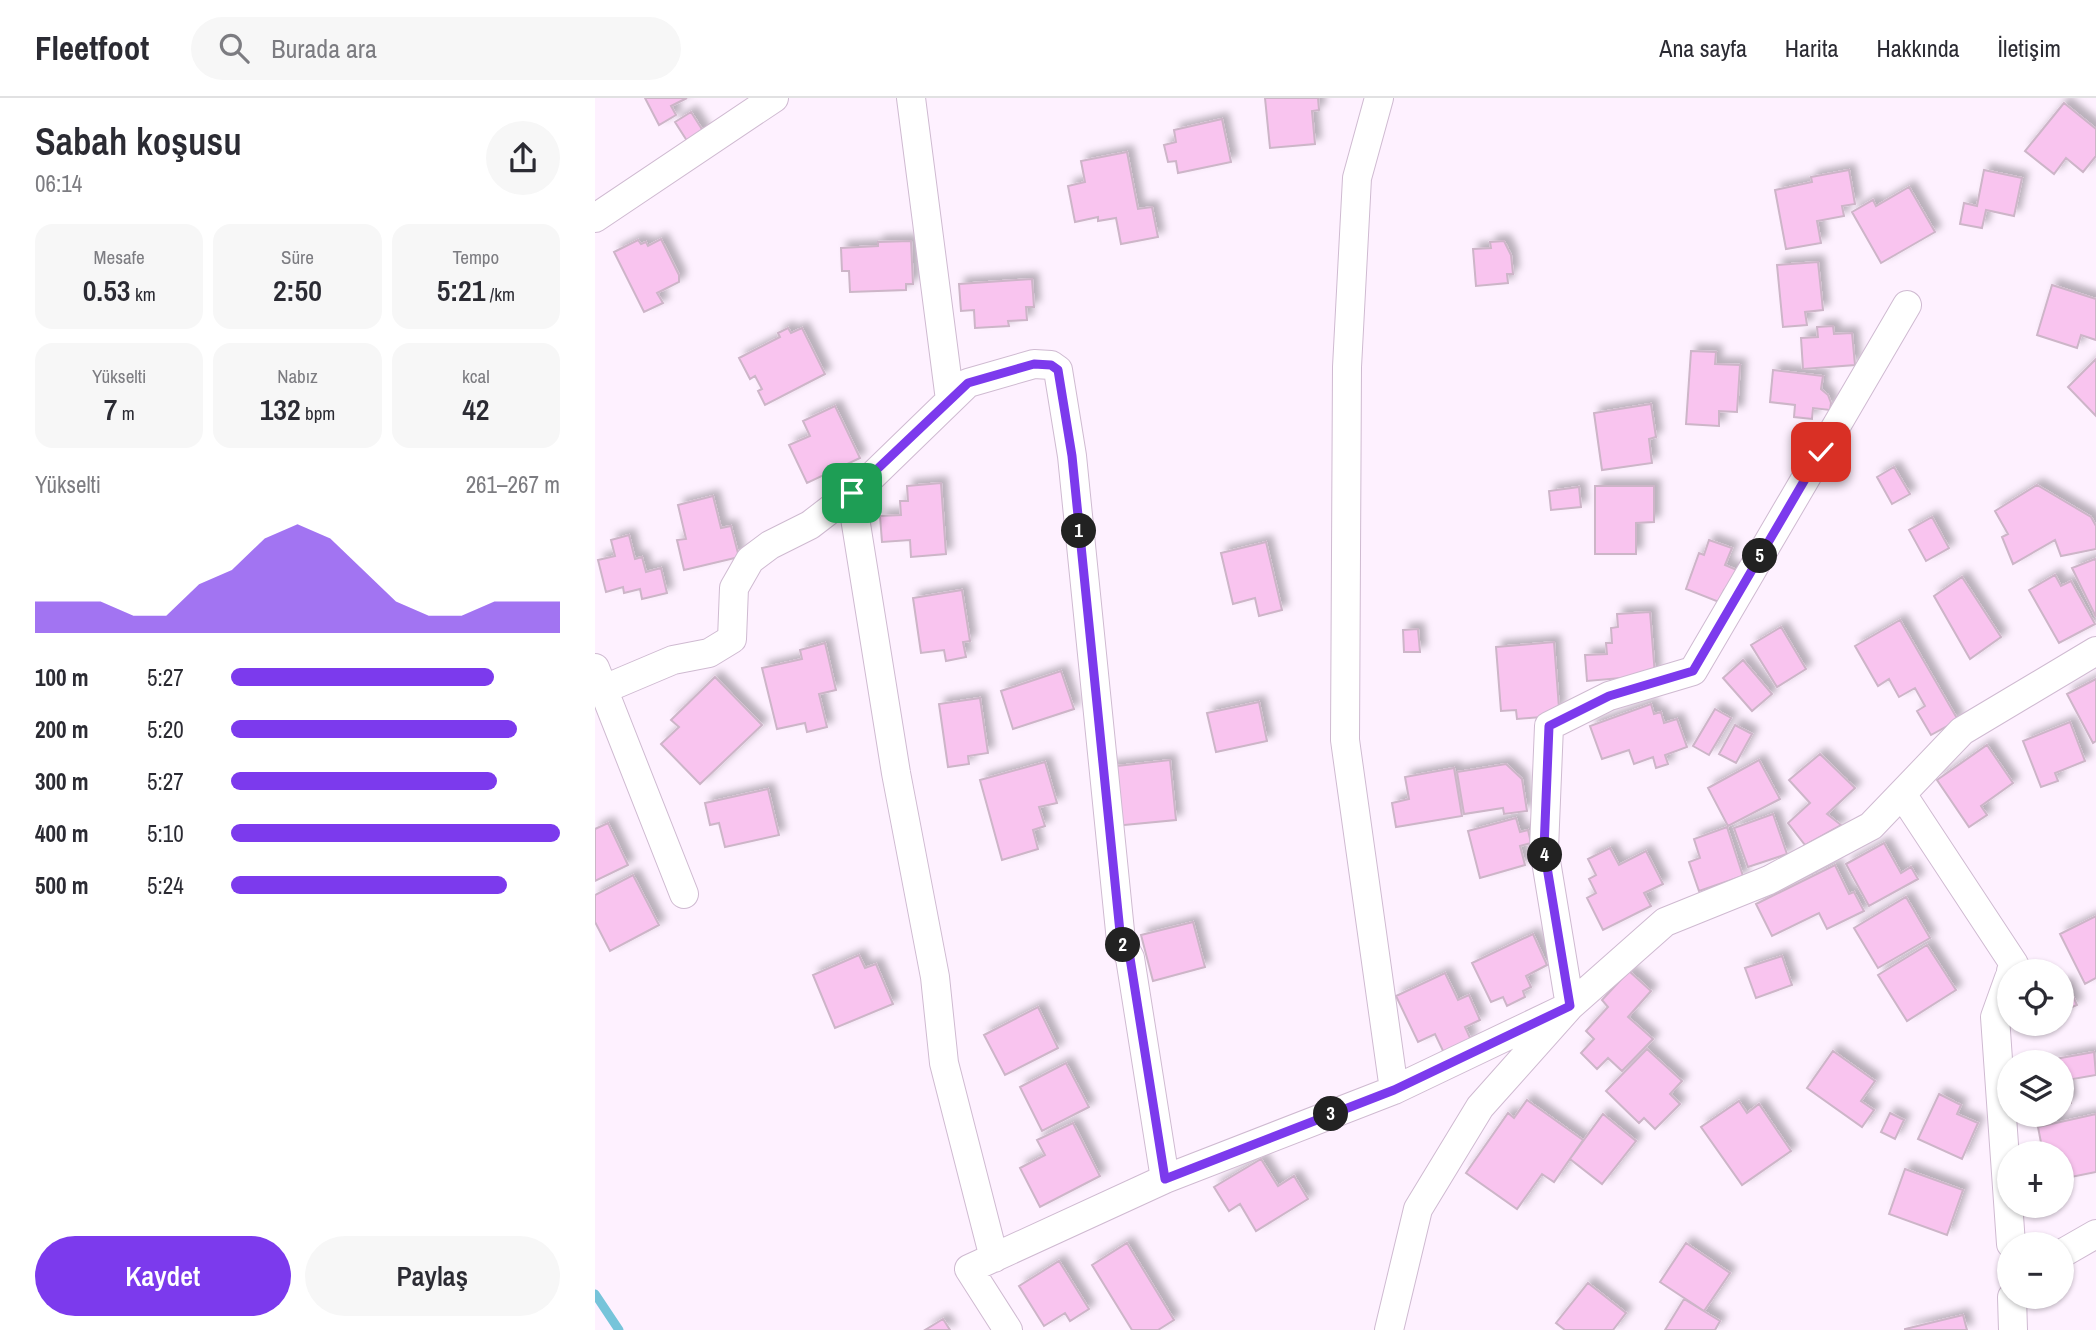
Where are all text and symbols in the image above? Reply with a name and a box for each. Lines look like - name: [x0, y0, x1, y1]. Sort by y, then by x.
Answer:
- search box: [191, 17, 681, 80]
- text: Fleetfoot: [35, 26, 149, 70]
- icon: search: [215, 29, 253, 67]
- text: Burada ara: [271, 31, 377, 66]
- text: Ana sayfa: [1659, 32, 1747, 64]
- text: Harita: [1785, 32, 1838, 64]
- text: Hakkında: [1876, 32, 1960, 64]
- text: İletişim: [1998, 32, 2061, 64]
- text: Sabah koşusu: [35, 116, 242, 167]
- button: share: [486, 121, 560, 195]
- text: 06:14: [35, 168, 82, 199]
- text: Mesafe: [94, 244, 145, 270]
- text: Süre: [281, 244, 314, 270]
- text: Tempo: [452, 244, 499, 270]
- text: 0.53: [83, 270, 131, 310]
- text: 2:50: [273, 270, 322, 310]
- text: 5:21: [437, 270, 485, 310]
- text: km: [131, 281, 156, 307]
- text: /km: [485, 281, 515, 307]
- text: Yükselti: [92, 363, 146, 389]
- text: Nabız: [277, 363, 318, 389]
- text: kcal: [462, 363, 490, 389]
- text: 7: [104, 389, 117, 429]
- text: 132: [260, 389, 301, 429]
- text: 42: [462, 389, 490, 429]
- text: m: [117, 400, 135, 426]
- text: bpm: [301, 400, 335, 426]
- pin: [1791, 422, 1851, 482]
- icon: check: [1802, 433, 1840, 471]
- pin: [822, 463, 882, 523]
- text: Yükselti: [35, 469, 101, 500]
- text: 261–267 m: [466, 469, 560, 500]
- icon: arrive: [833, 474, 871, 512]
- pin: 1: [1061, 514, 1097, 548]
- text: 1: [1074, 517, 1083, 543]
- pin: 5: [1743, 538, 1777, 574]
- text: 5: [1755, 542, 1764, 568]
- text: 100 m: [35, 662, 88, 693]
- text: 5:27: [147, 662, 184, 693]
- text: 200 m: [35, 714, 88, 745]
- text: 5:20: [147, 714, 184, 745]
- text: 300 m: [35, 766, 88, 797]
- text: 5:27: [147, 766, 184, 797]
- text: 400 m: [35, 818, 88, 849]
- text: 5:10: [147, 818, 184, 849]
- pin: 4: [1527, 838, 1563, 872]
- text: 4: [1540, 841, 1549, 867]
- text: 500 m: [35, 870, 88, 901]
- text: 5:24: [147, 870, 184, 901]
- pin: 2: [1105, 928, 1141, 962]
- text: 2: [1118, 931, 1127, 957]
- map controls: [1997, 959, 2074, 1309]
- button: locate: [1997, 959, 2074, 1036]
- button: layers: [1997, 1050, 2074, 1127]
- pin: 3: [1313, 1096, 1349, 1132]
- text: 3: [1326, 1100, 1335, 1126]
- button: +: [1997, 1141, 2074, 1218]
- button: −: [1997, 1232, 2074, 1309]
- button: Kaydet: [35, 1236, 291, 1316]
- button: Paylaş: [305, 1236, 560, 1316]

